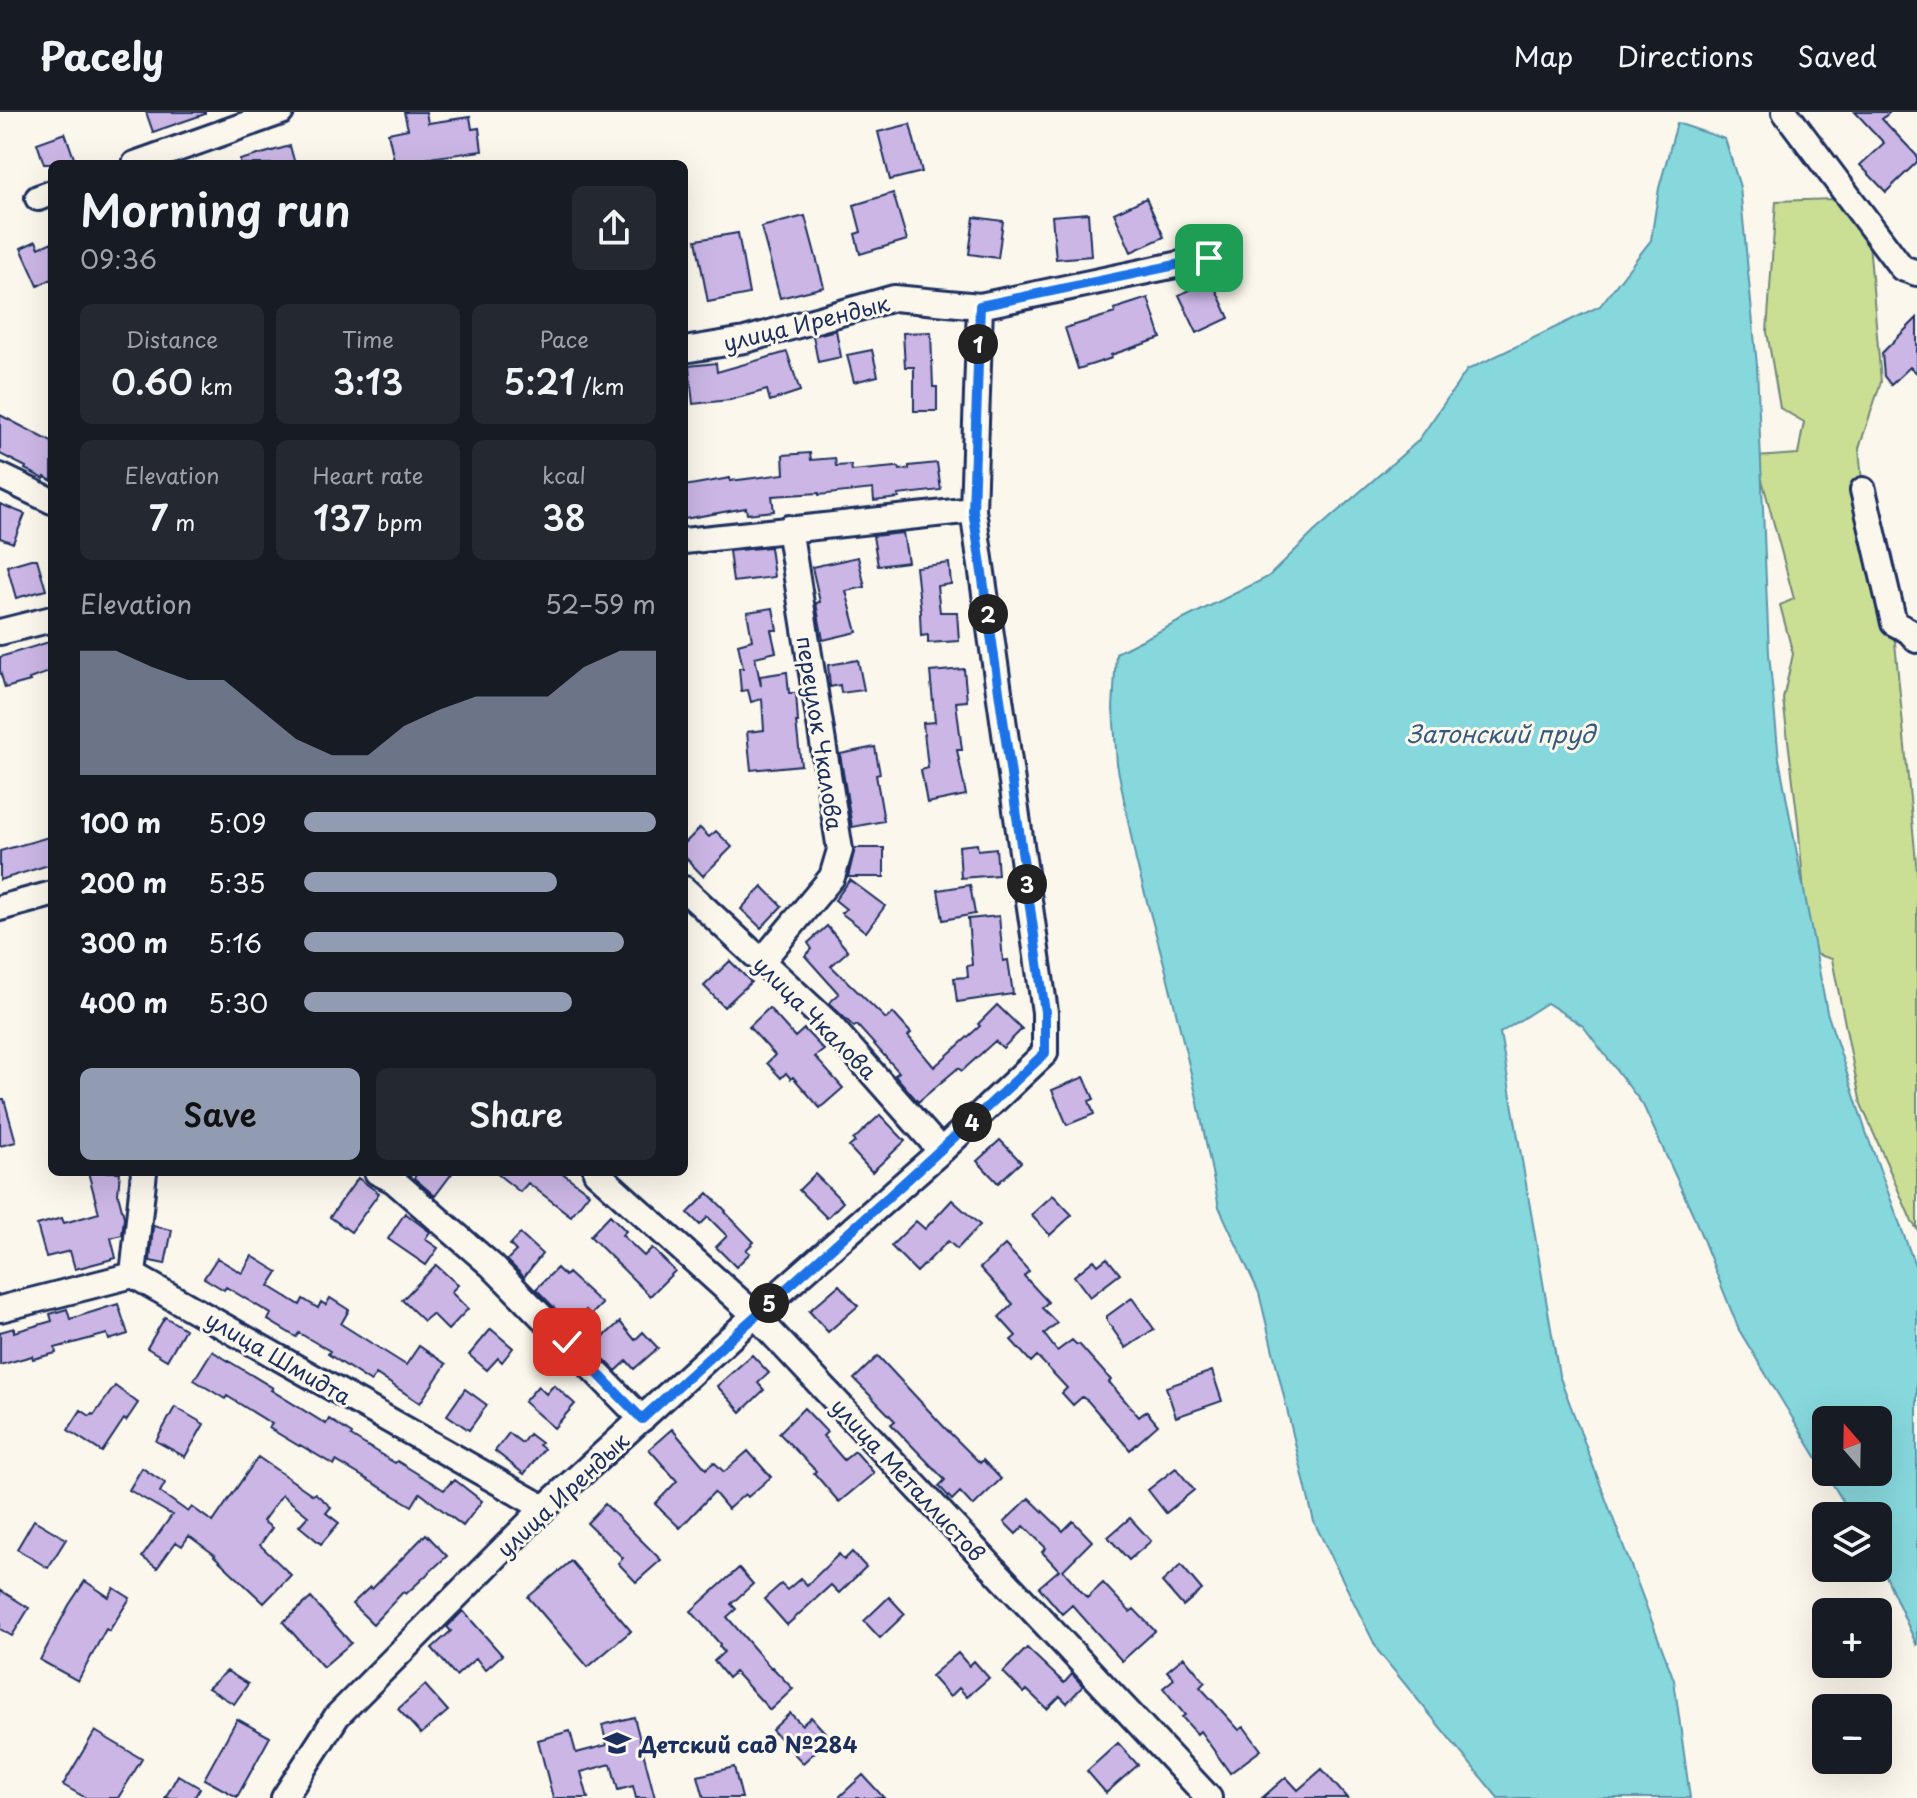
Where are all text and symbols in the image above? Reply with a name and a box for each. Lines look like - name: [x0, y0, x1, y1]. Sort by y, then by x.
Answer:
- text: Pacely: [40, 27, 164, 84]
- text: Map: [1514, 34, 1573, 77]
- text: Directions: [1617, 34, 1754, 77]
- text: Saved: [1798, 34, 1877, 77]
- text: Morning run: [80, 176, 351, 242]
- button: share: [572, 186, 656, 270]
- pin: [1175, 224, 1243, 292]
- icon: arrive: [1187, 236, 1231, 280]
- text: 09:36: [80, 239, 157, 278]
- street label: улица Ирендык: [719, 285, 893, 359]
- text: Distance: [126, 322, 218, 355]
- text: Time: [342, 322, 394, 355]
- text: Pace: [539, 322, 589, 355]
- pin: 1: [958, 324, 998, 364]
- text: 1: [973, 327, 983, 360]
- text: 0.60: [111, 355, 193, 407]
- text: 3:13: [333, 355, 403, 407]
- text: 5:21: [504, 355, 575, 407]
- text: km: [193, 369, 233, 402]
- text: /km: [575, 369, 624, 402]
- text: Elevation: [125, 458, 219, 491]
- text: Heart rate: [312, 458, 424, 491]
- text: kcal: [542, 458, 586, 491]
- text: 7: [149, 491, 168, 543]
- text: 137: [313, 491, 370, 543]
- text: 38: [542, 491, 586, 543]
- text: m: [168, 505, 195, 538]
- text: bpm: [370, 505, 423, 538]
- text: Elevation: [80, 584, 192, 623]
- text: 52–59 m: [545, 584, 656, 623]
- pin: 2: [968, 594, 1008, 634]
- text: 2: [980, 597, 996, 630]
- street label: переулок Чкалова: [789, 633, 853, 833]
- water label: Затонский пруд: [1407, 715, 1597, 751]
- text: 100 m: [80, 803, 161, 842]
- text: 5:09: [208, 803, 266, 842]
- text: 200 m: [80, 863, 167, 902]
- text: 5:35: [208, 863, 265, 902]
- pin: 3: [1007, 864, 1047, 904]
- text: 3: [1020, 867, 1034, 900]
- text: 300 m: [80, 923, 168, 962]
- text: 5:16: [208, 923, 262, 962]
- street label: улица Чкалова: [747, 948, 886, 1087]
- text: 400 m: [80, 983, 168, 1022]
- text: 5:30: [208, 983, 268, 1022]
- button: Save: [80, 1068, 360, 1160]
- button: Share: [376, 1068, 656, 1160]
- pin: 4: [952, 1102, 992, 1142]
- text: 4: [965, 1105, 979, 1138]
- pin: 5: [749, 1283, 789, 1323]
- text: 5: [762, 1286, 776, 1319]
- street label: улица Шмидта: [200, 1302, 358, 1412]
- pin: [533, 1308, 601, 1376]
- icon: check: [545, 1320, 589, 1364]
- street label: улица Металлистов: [824, 1390, 994, 1568]
- north arrow: [1812, 1406, 1892, 1486]
- map controls: [1812, 1406, 1892, 1774]
- street label: улица Ирендык: [489, 1423, 636, 1564]
- button: layers: [1812, 1502, 1892, 1582]
- button: +: [1812, 1598, 1892, 1678]
- button: −: [1812, 1694, 1892, 1774]
- place label: Детский сад №284: [638, 1727, 857, 1760]
- school or university icon: Детский сад №284: [602, 1728, 632, 1758]

